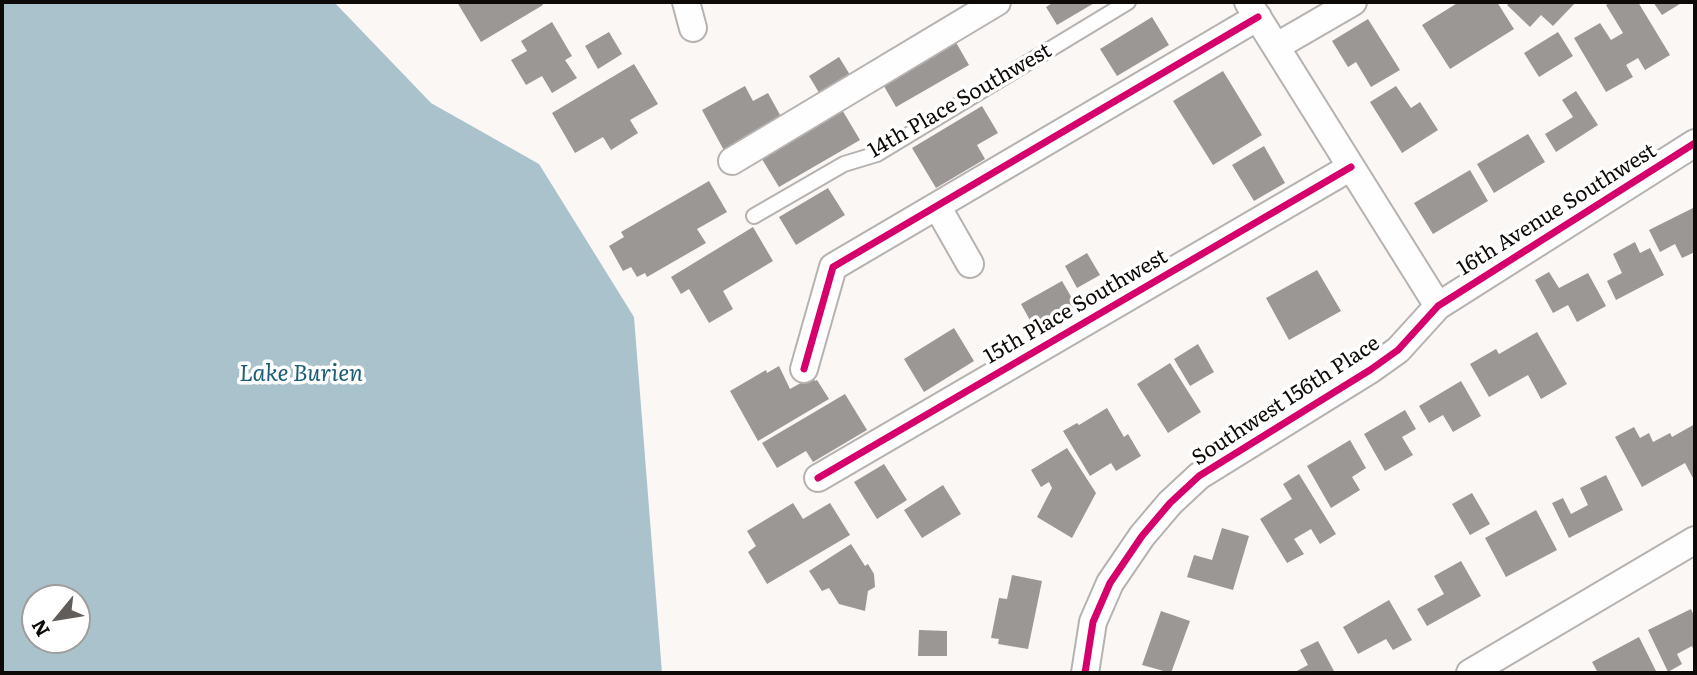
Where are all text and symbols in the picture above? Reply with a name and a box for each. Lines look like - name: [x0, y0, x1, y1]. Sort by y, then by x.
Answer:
- street label: 14th Place Southwest: [864, 38, 1056, 164]
- street label: 16th Avenue Southwest: [1453, 139, 1661, 281]
- street label: 15th Place Southwest: [980, 244, 1172, 370]
- street label: Southwest 156th Place: [1187, 331, 1385, 471]
- water label: Lake Burien: [239, 360, 363, 388]
- north arrow: [21, 584, 91, 654]
- text: N: [23, 615, 56, 642]

